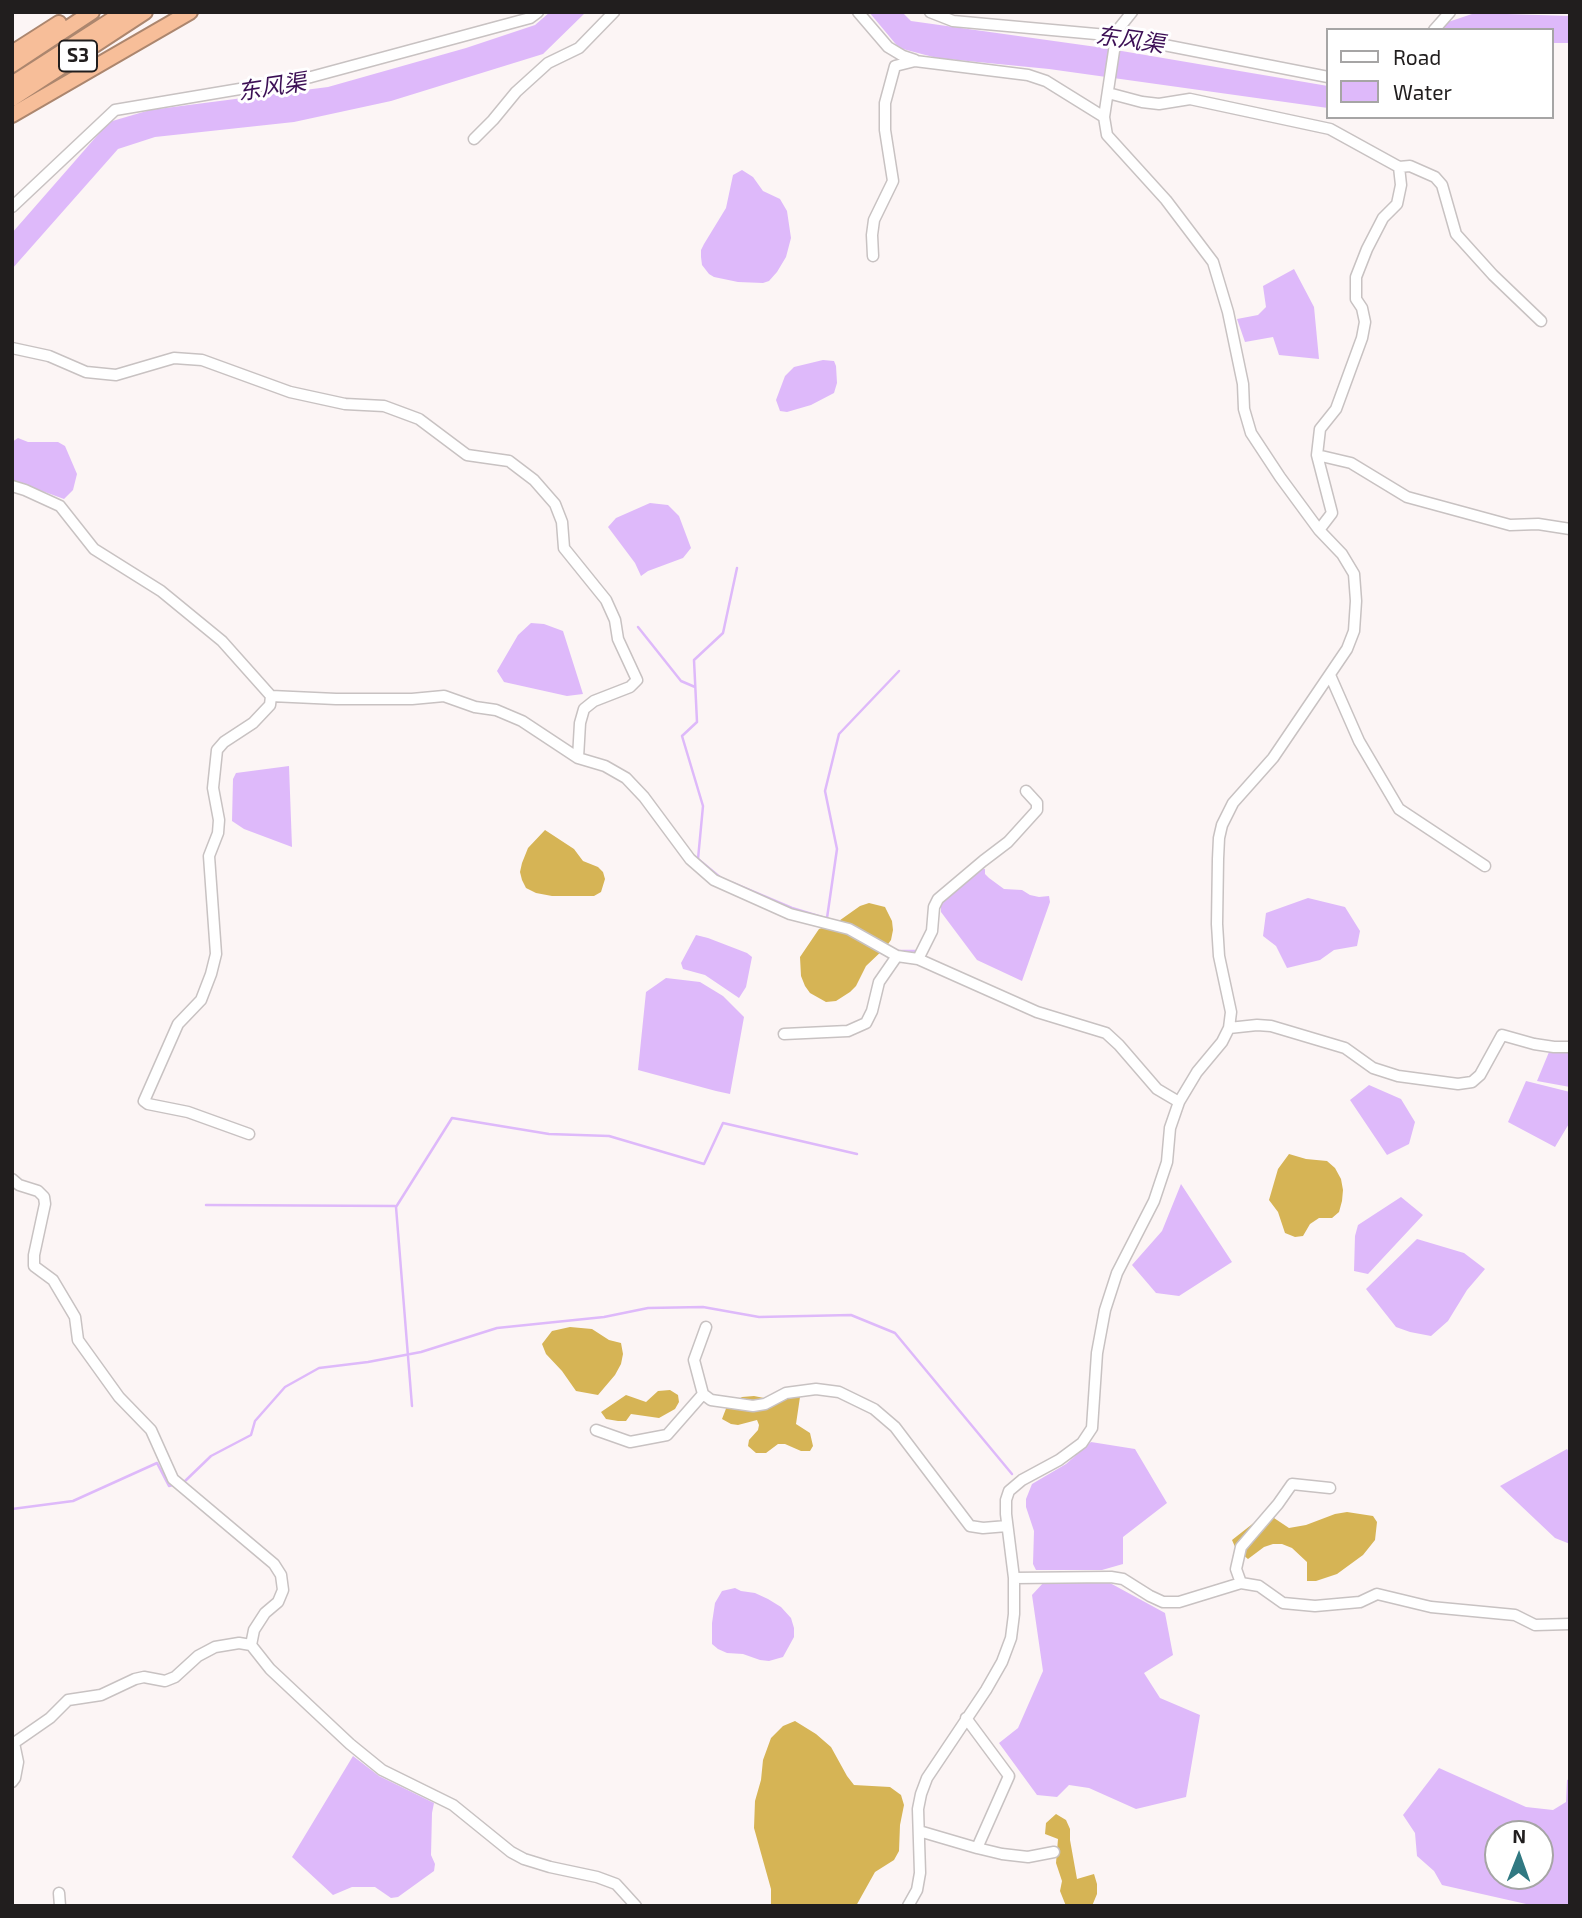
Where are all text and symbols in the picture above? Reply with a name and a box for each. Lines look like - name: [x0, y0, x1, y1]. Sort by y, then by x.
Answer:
- water label: 东风渠: [1094, 22, 1166, 58]
- legend: [1326, 28, 1554, 119]
- road number: S3: [59, 40, 97, 72]
- text: Road: [1393, 44, 1441, 69]
- water label: 东风渠: [236, 68, 308, 106]
- text: Water: [1393, 79, 1452, 104]
- north arrow: [1484, 1820, 1554, 1890]
- text: N: [1512, 1824, 1526, 1847]

